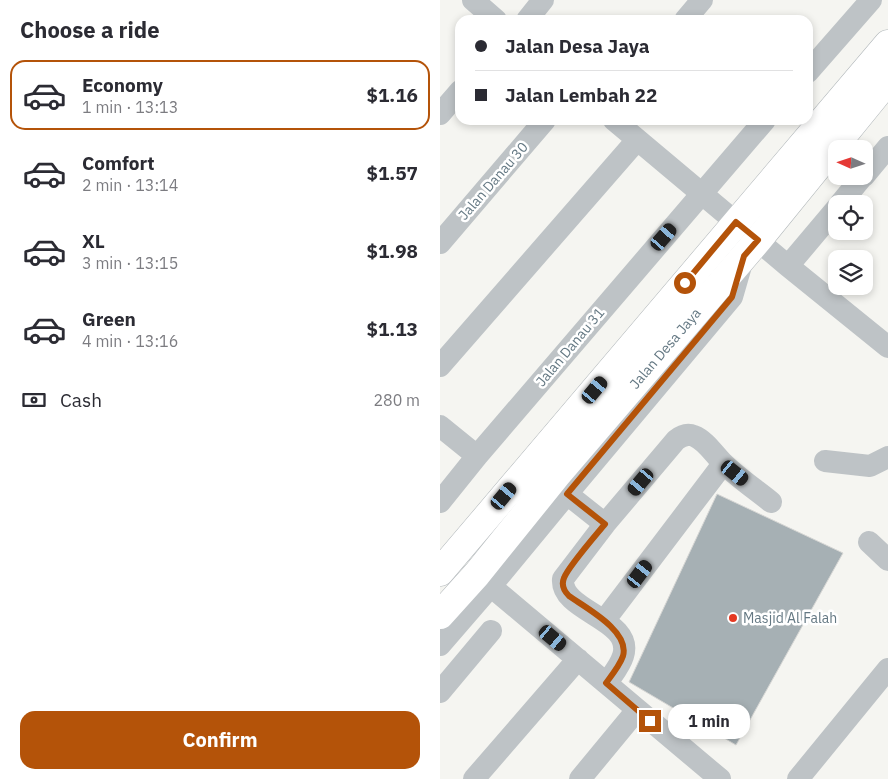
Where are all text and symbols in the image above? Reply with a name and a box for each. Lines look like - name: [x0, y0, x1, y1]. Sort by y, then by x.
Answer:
- text: Choose a ride: [20, 15, 160, 44]
- text: Jalan Desa Jaya: [505, 34, 650, 58]
- icon: car: [22, 73, 67, 118]
- text: Economy: [82, 73, 163, 97]
- text: $1.16: [366, 83, 418, 107]
- text: Jalan Lembah 22: [505, 83, 657, 107]
- text: 1 min · 13:13: [82, 97, 178, 117]
- street label: Jalan Danau 30: [454, 138, 532, 224]
- north arrow: [828, 140, 872, 185]
- map controls: [828, 140, 873, 295]
- icon: car: [22, 151, 67, 196]
- text: Comfort: [82, 151, 155, 175]
- text: $1.57: [366, 161, 418, 185]
- text: 2 min · 13:14: [82, 175, 178, 195]
- button: locate: [828, 195, 873, 240]
- car: [648, 221, 679, 253]
- icon: car: [22, 229, 67, 274]
- text: XL: [82, 229, 105, 253]
- text: $1.98: [366, 239, 418, 263]
- button: layers: [828, 250, 873, 295]
- text: 3 min · 13:15: [82, 253, 178, 273]
- route start: [674, 272, 696, 294]
- street label: Jalan Danau 31: [532, 304, 608, 390]
- street label: Jalan Desa Jaya: [626, 304, 705, 393]
- icon: car: [22, 307, 67, 352]
- text: Green: [82, 307, 136, 331]
- text: $1.13: [366, 317, 418, 341]
- text: 4 min · 13:16: [82, 331, 178, 351]
- car: [579, 374, 610, 406]
- icon: cash: [20, 386, 48, 414]
- text: Cash: [60, 388, 102, 412]
- text: 280 m: [373, 390, 420, 410]
- car: [718, 458, 751, 488]
- car: [625, 466, 656, 498]
- car: [488, 480, 519, 512]
- car: [624, 558, 655, 590]
- place label: Masjid Al Falah: [743, 609, 837, 627]
- marker: Masjid Al Falah: [727, 612, 739, 624]
- car: [536, 623, 569, 653]
- callout: 1 min: [668, 704, 750, 738]
- route end: [639, 710, 661, 732]
- button: Confirm: [20, 711, 420, 769]
- text: 1 min: [688, 711, 730, 731]

